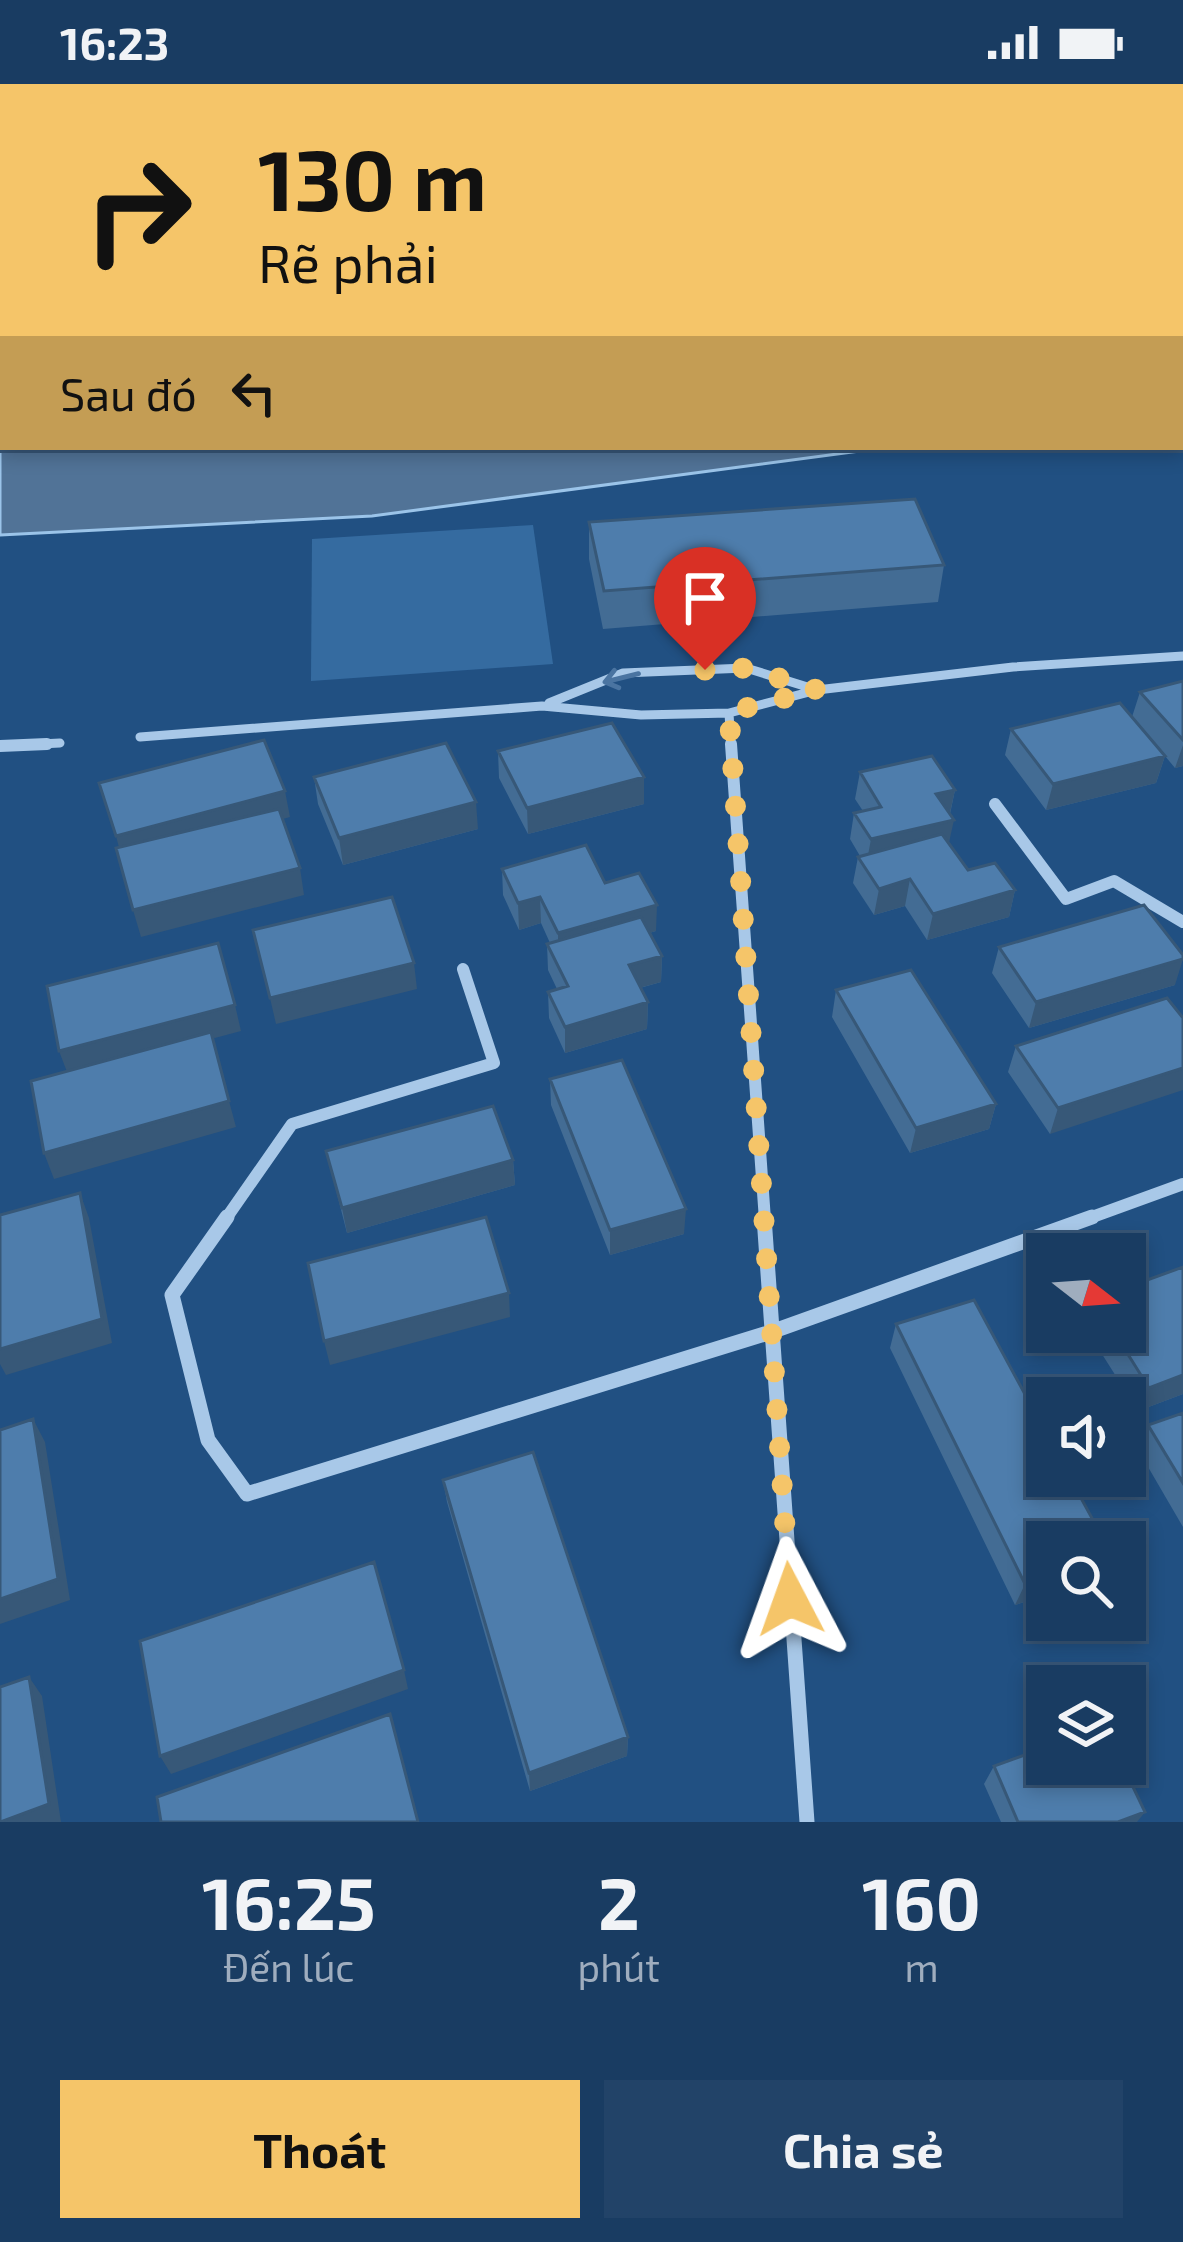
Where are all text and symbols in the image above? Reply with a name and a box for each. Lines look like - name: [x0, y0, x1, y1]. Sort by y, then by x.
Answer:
- text: 16:23: [60, 15, 169, 69]
- text: 130 m: [258, 127, 487, 228]
- icon: right: [60, 132, 216, 288]
- text: Rẽ phải: [258, 229, 438, 294]
- icon: left: [221, 360, 287, 426]
- text: Sau đó: [60, 366, 197, 420]
- pin: [654, 547, 756, 670]
- icon: arrive: [672, 565, 738, 631]
- one-way arrow: [603, 667, 641, 690]
- north arrow: [1026, 1233, 1146, 1353]
- map controls: [1026, 1233, 1146, 1785]
- button: sound: [1026, 1377, 1146, 1497]
- button: search: [1026, 1521, 1146, 1641]
- position arrow: [727, 1536, 853, 1662]
- button: layers: [1026, 1665, 1146, 1785]
- text: 16:25: [202, 1858, 376, 1944]
- text: 2: [598, 1858, 640, 1944]
- text: 160: [862, 1858, 981, 1944]
- text: Đến lúc: [223, 1943, 354, 1990]
- text: phút: [578, 1943, 660, 1990]
- text: m: [904, 1943, 939, 1990]
- button: Thoát: [60, 2080, 580, 2218]
- button: Chia sẻ: [604, 2080, 1123, 2218]

